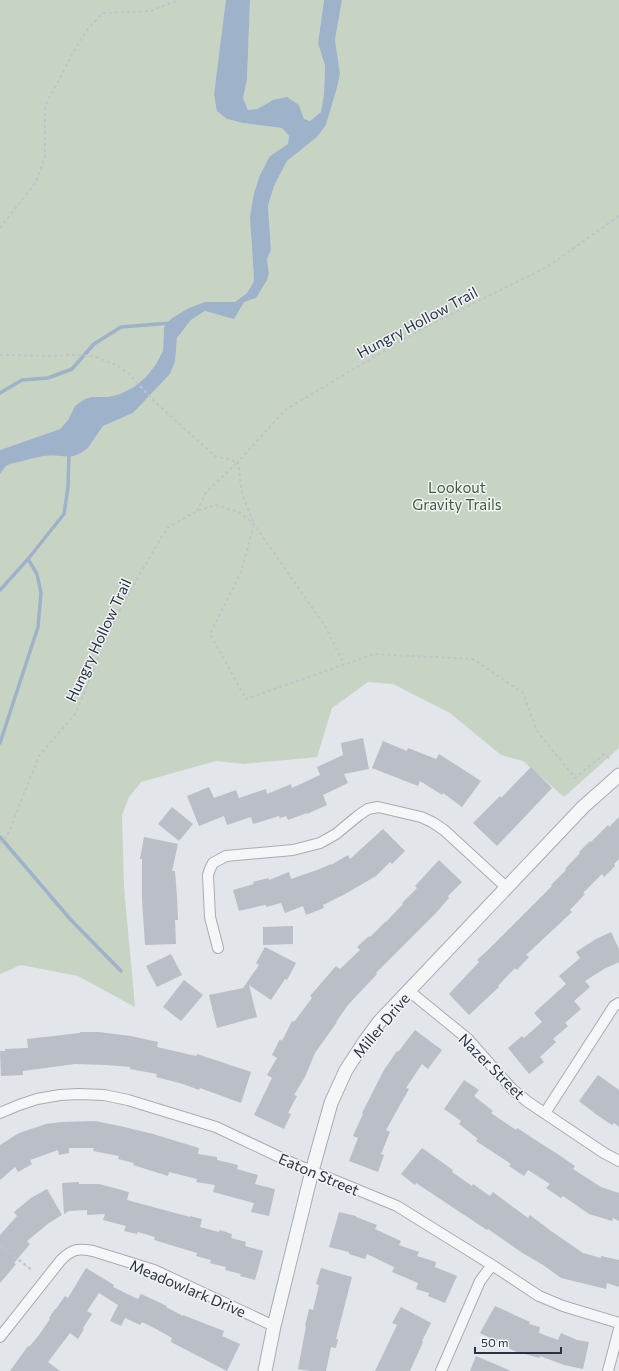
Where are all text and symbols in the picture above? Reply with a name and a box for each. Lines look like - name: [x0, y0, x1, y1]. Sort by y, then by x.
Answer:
- street label: Hungry Hollow Trail: [354, 283, 480, 361]
- park label: Lookout Gravity Trails: [412, 478, 502, 513]
- street label: Hungry Hollow Trail: [62, 575, 134, 705]
- street label: Miller Drive: [349, 989, 413, 1061]
- street label: Nazer Street: [455, 1029, 529, 1103]
- street label: Eaton Street: [276, 1149, 362, 1199]
- street label: Meadowlark Drive: [127, 1255, 249, 1321]
- scale bar: [475, 1329, 561, 1355]
- text: 50 m: [481, 1335, 509, 1349]

